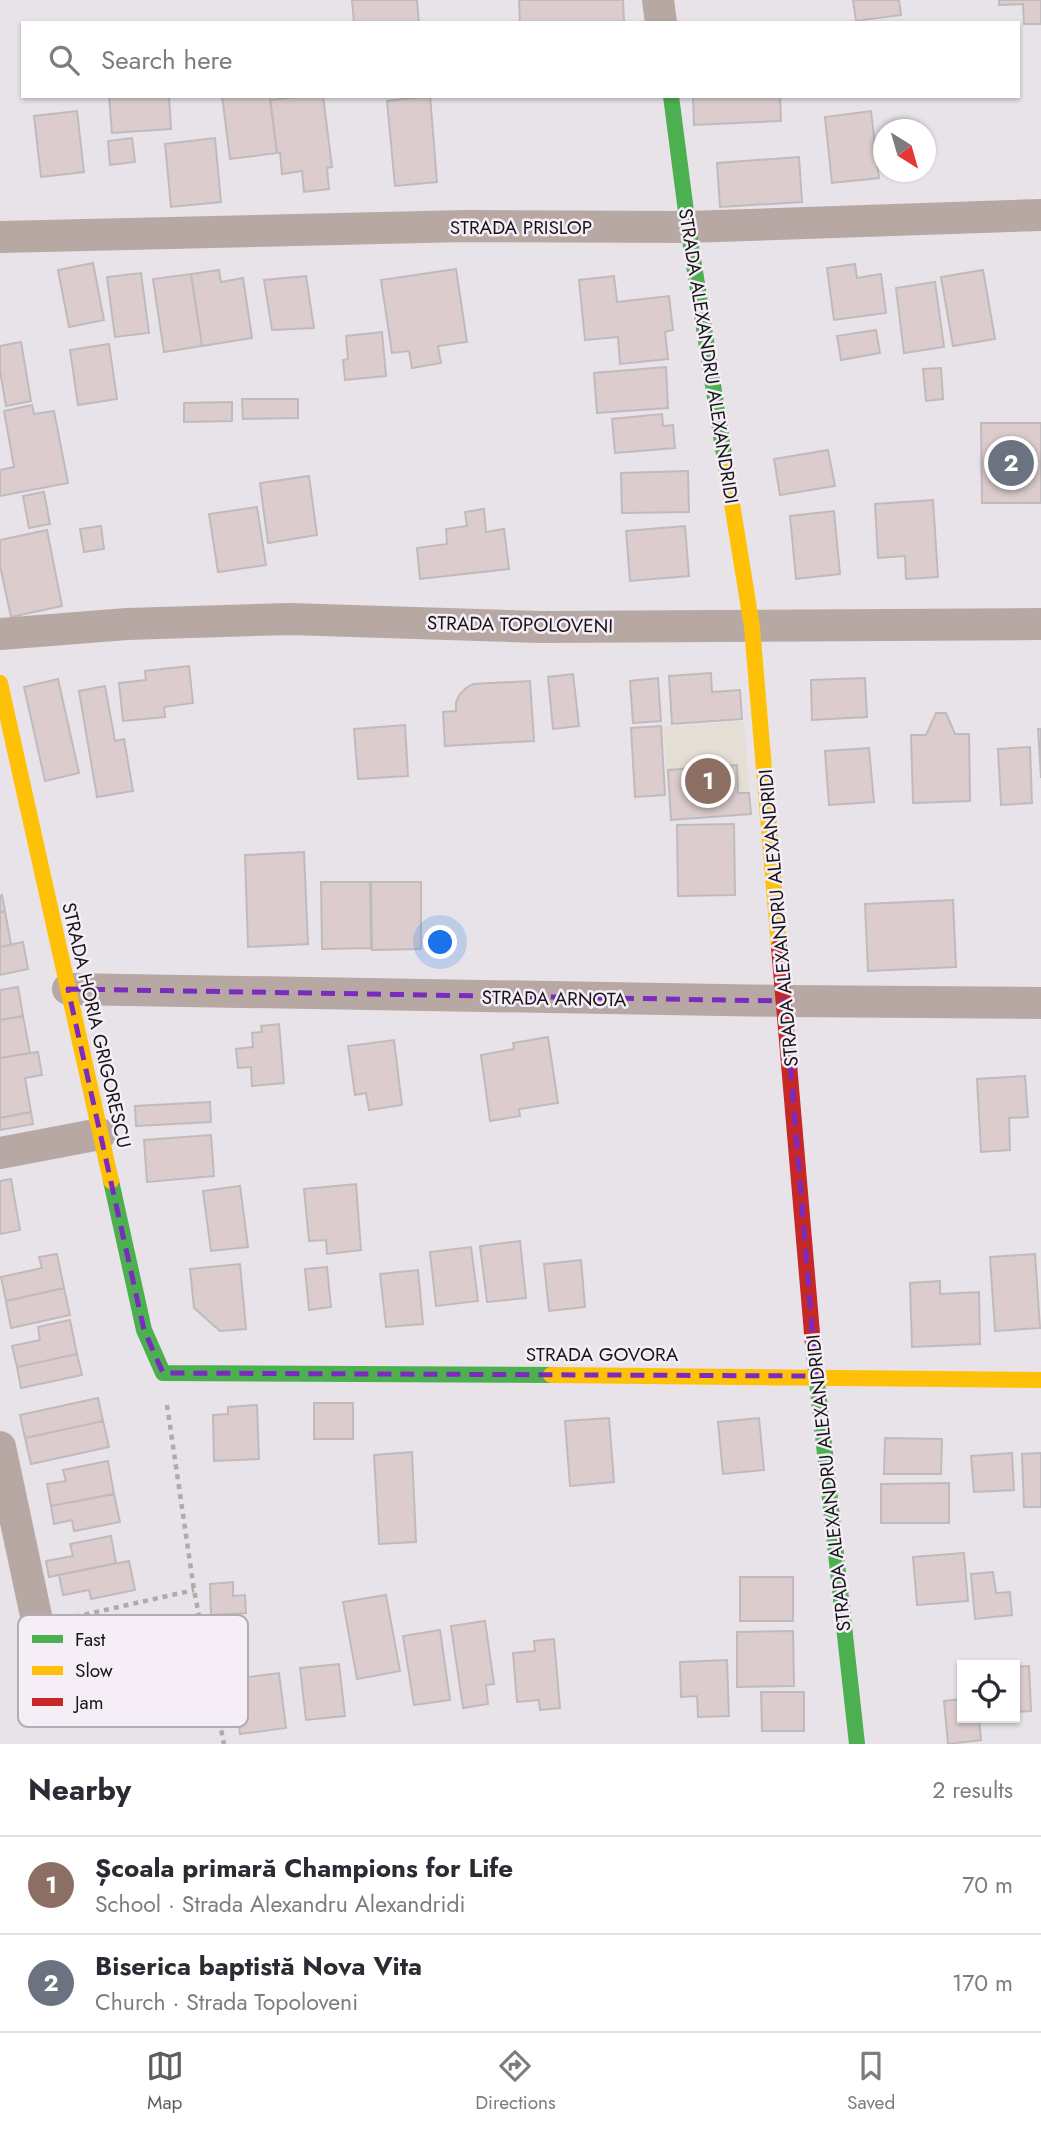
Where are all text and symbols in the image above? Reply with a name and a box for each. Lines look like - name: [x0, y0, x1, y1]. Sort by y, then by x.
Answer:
- search box: [21, 21, 1020, 98]
- icon: search: [45, 41, 83, 79]
- text: Search here: [101, 41, 233, 79]
- north arrow: [873, 119, 936, 182]
- street label: STRADA ALEXANDRU ALEXANDRIDI: [672, 206, 745, 506]
- street label: STRADA PRISLOP: [450, 214, 592, 241]
- pin: 2: [988, 437, 1034, 489]
- street label: STRADA TOPOLOVENI: [427, 609, 613, 640]
- pin: 1: [685, 755, 731, 807]
- street label: STRADA ALEXANDRU ALEXANDRIDI: [752, 768, 805, 1068]
- street label: STRADA HORIA GRIGORESCU: [55, 900, 138, 1151]
- your location: [423, 925, 457, 959]
- street label: STRADA ARNOTA: [481, 984, 627, 1013]
- street label: STRADA ALEXANDRU ALEXANDRIDI: [799, 1333, 858, 1633]
- street label: STRADA GOVORA: [526, 1341, 679, 1368]
- legend: [18, 1615, 248, 1727]
- text: Fast: [75, 1626, 106, 1653]
- text: Slow: [75, 1657, 113, 1684]
- map controls: [957, 1660, 1020, 1723]
- button: locate: [957, 1660, 1020, 1723]
- text: Jam: [72, 1689, 104, 1716]
- text: Nearby: [28, 1768, 131, 1811]
- text: 2 results: [932, 1773, 1013, 1807]
- text: Școala primară Champions for Life: [95, 1849, 513, 1887]
- text: 1: [45, 1868, 57, 1902]
- text: 70 m: [962, 1868, 1013, 1902]
- text: School · Strada Alexandru Alexandridi: [95, 1887, 466, 1921]
- text: Biserica baptistă Nova Vita: [95, 1947, 422, 1985]
- text: 2: [43, 1966, 59, 2000]
- text: 170 m: [952, 1966, 1013, 2000]
- text: Church · Strada Topoloveni: [95, 1985, 358, 2019]
- tab: Map: [146, 2047, 184, 2116]
- tab: Directions: [475, 2047, 556, 2116]
- tab: Saved: [847, 2047, 895, 2116]

